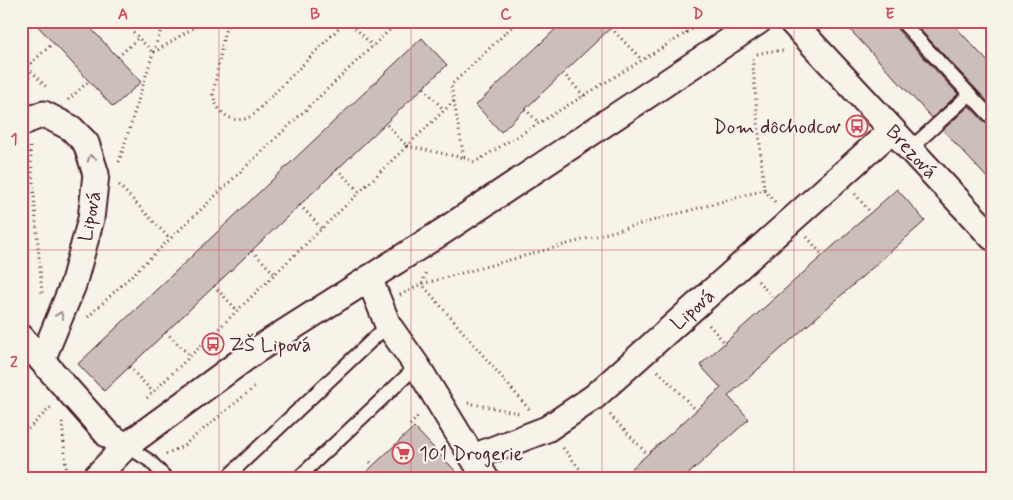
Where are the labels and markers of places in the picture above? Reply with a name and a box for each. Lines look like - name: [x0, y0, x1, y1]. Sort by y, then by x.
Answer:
- place label: Dom dôchodcov: [713, 114, 841, 141]
- bus stop icon: Dom dôchodcov: [845, 114, 869, 138]
- bus stop icon: ZŠ Lipová: [201, 332, 225, 356]
- place label: ZŠ Lipová: [229, 332, 311, 359]
- supermarket icon: 101 Drogerie: [391, 441, 415, 465]
- place label: 101 Drogerie: [419, 441, 523, 468]

